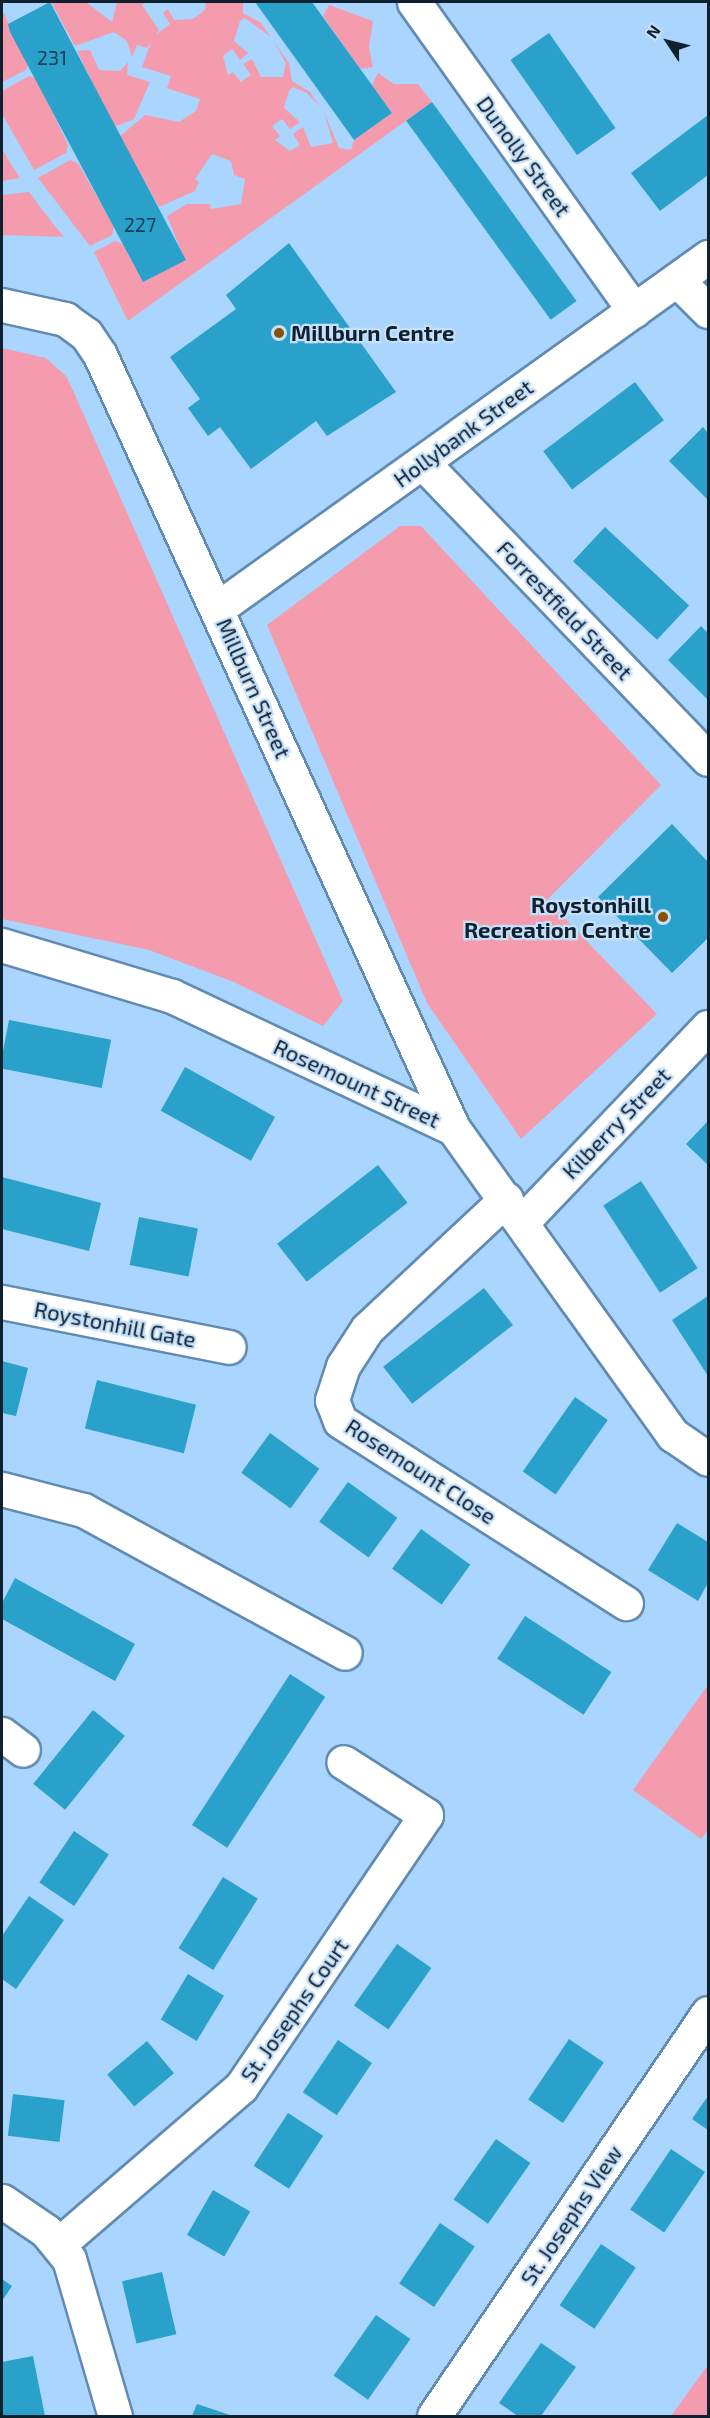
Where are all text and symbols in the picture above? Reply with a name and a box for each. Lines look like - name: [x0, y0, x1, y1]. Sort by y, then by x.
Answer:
- north arrow: [638, 12, 698, 72]
- text: N: [642, 21, 664, 42]
- house number: 231: [37, 45, 67, 69]
- street label: Dunolly Street: [471, 91, 577, 221]
- house number: 227: [124, 212, 156, 236]
- place label: Millburn Centre: [291, 320, 454, 346]
- marker: Millburn Centre: [272, 326, 286, 340]
- street label: Hollybank Street: [388, 374, 538, 492]
- street label: Forrestfield Street: [492, 535, 638, 685]
- street label: Millburn Street: [211, 614, 297, 762]
- place label: Roystonhill Recreation Centre: [464, 891, 651, 942]
- marker: Roystonhill Recreation Centre: [656, 910, 670, 924]
- street label: Rosemount Street: [270, 1033, 444, 1133]
- street label: Kilberry Street: [556, 1062, 676, 1184]
- street label: Roystonhill Gate: [32, 1295, 198, 1353]
- street label: Rosemount Close: [341, 1413, 501, 1529]
- street label: St. Josephs Court: [234, 1933, 354, 2087]
- street label: St. Josephs View: [514, 2140, 628, 2290]

